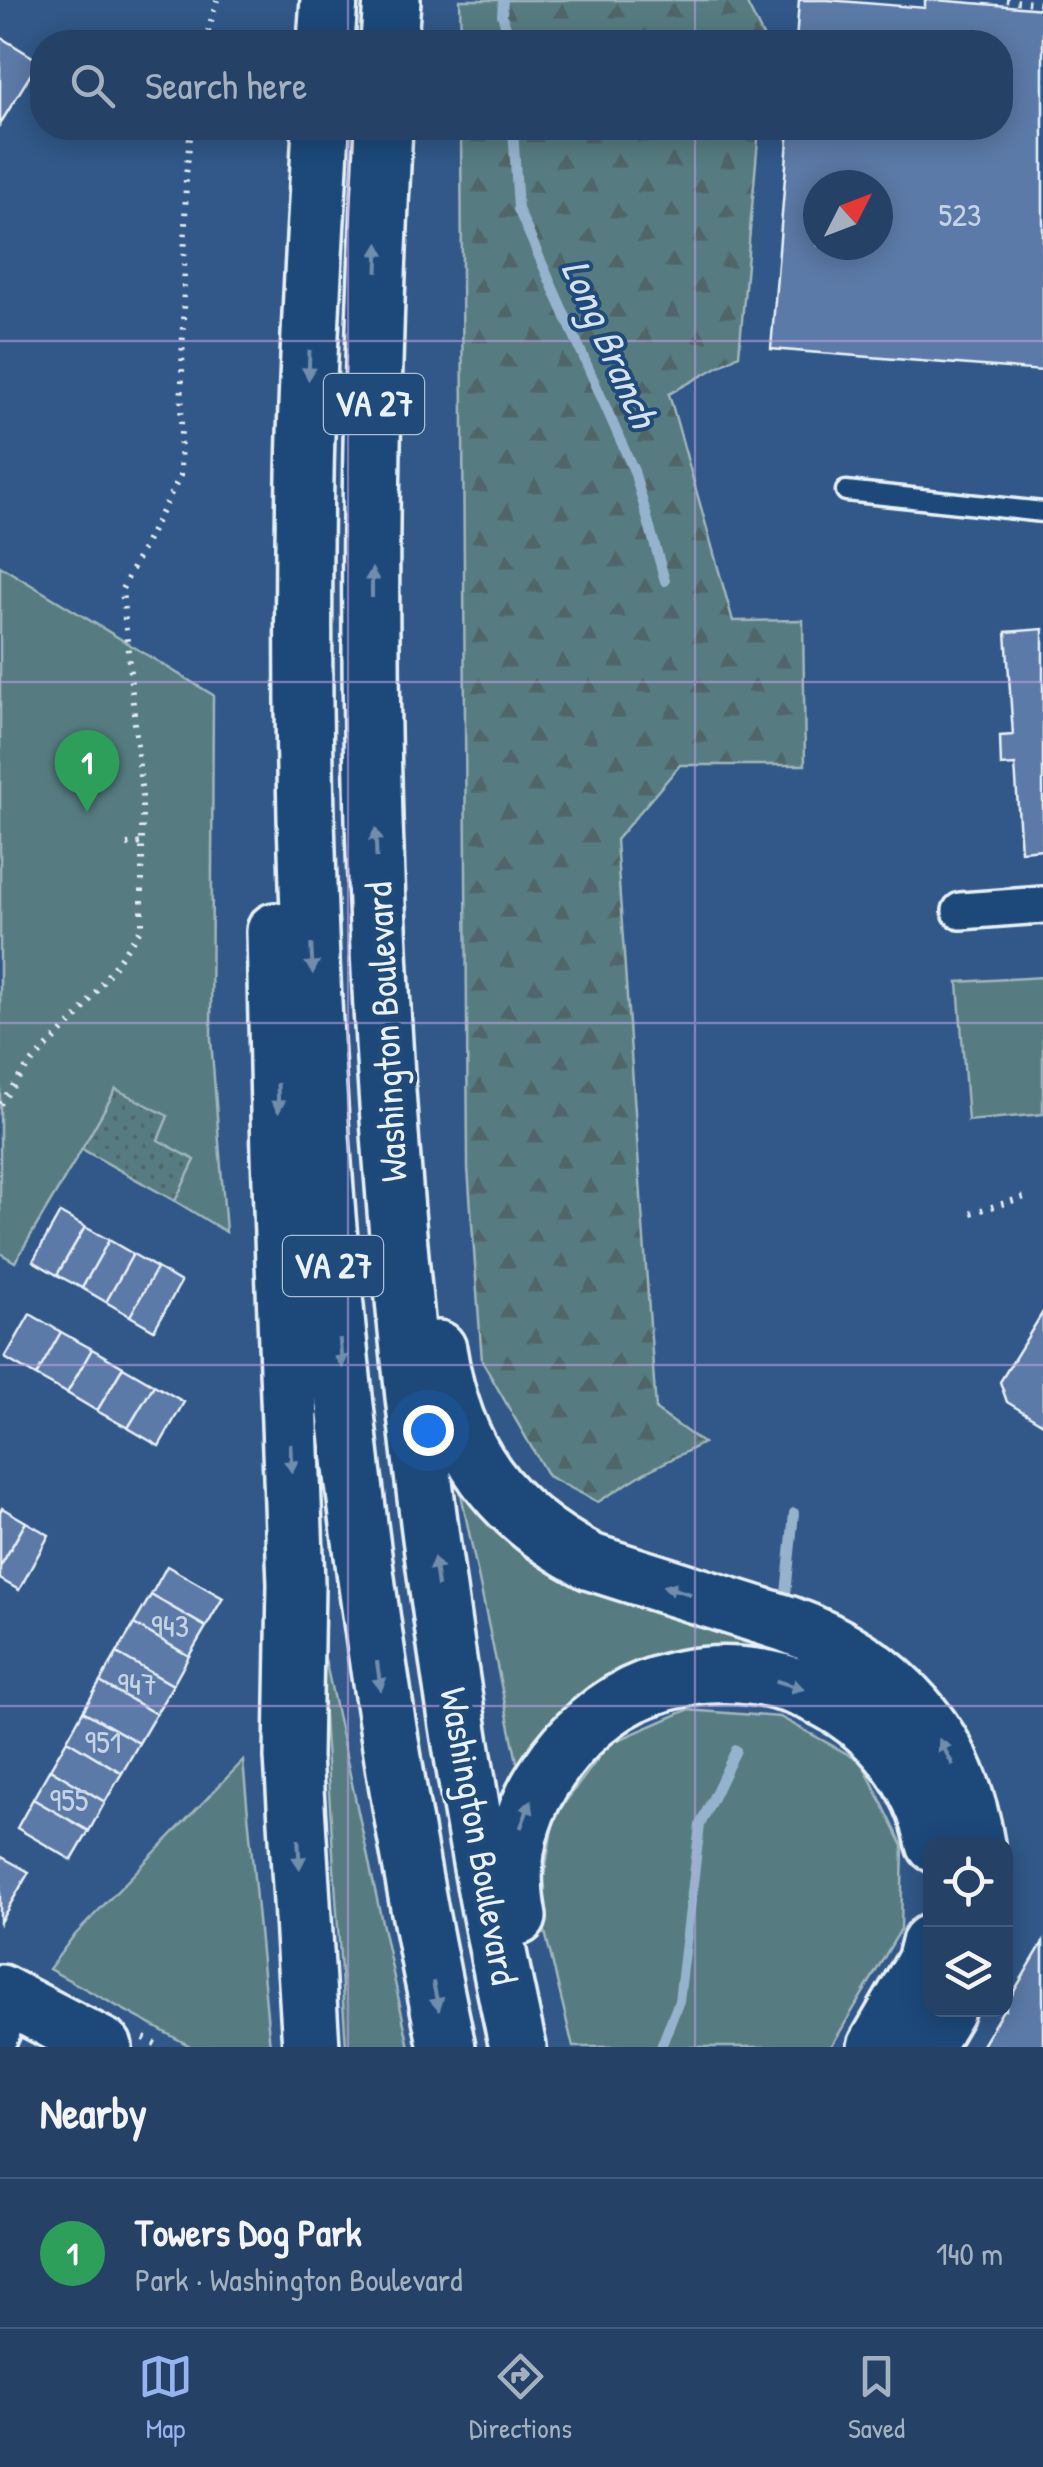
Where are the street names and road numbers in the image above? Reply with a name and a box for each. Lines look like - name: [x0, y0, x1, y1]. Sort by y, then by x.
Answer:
- road number: VA 27: [324, 374, 424, 434]
- street label: Washington Boulevard: [351, 881, 419, 1183]
- road number: VA 27: [283, 1236, 383, 1296]
- street label: Washington Boulevard: [428, 1683, 532, 1988]

